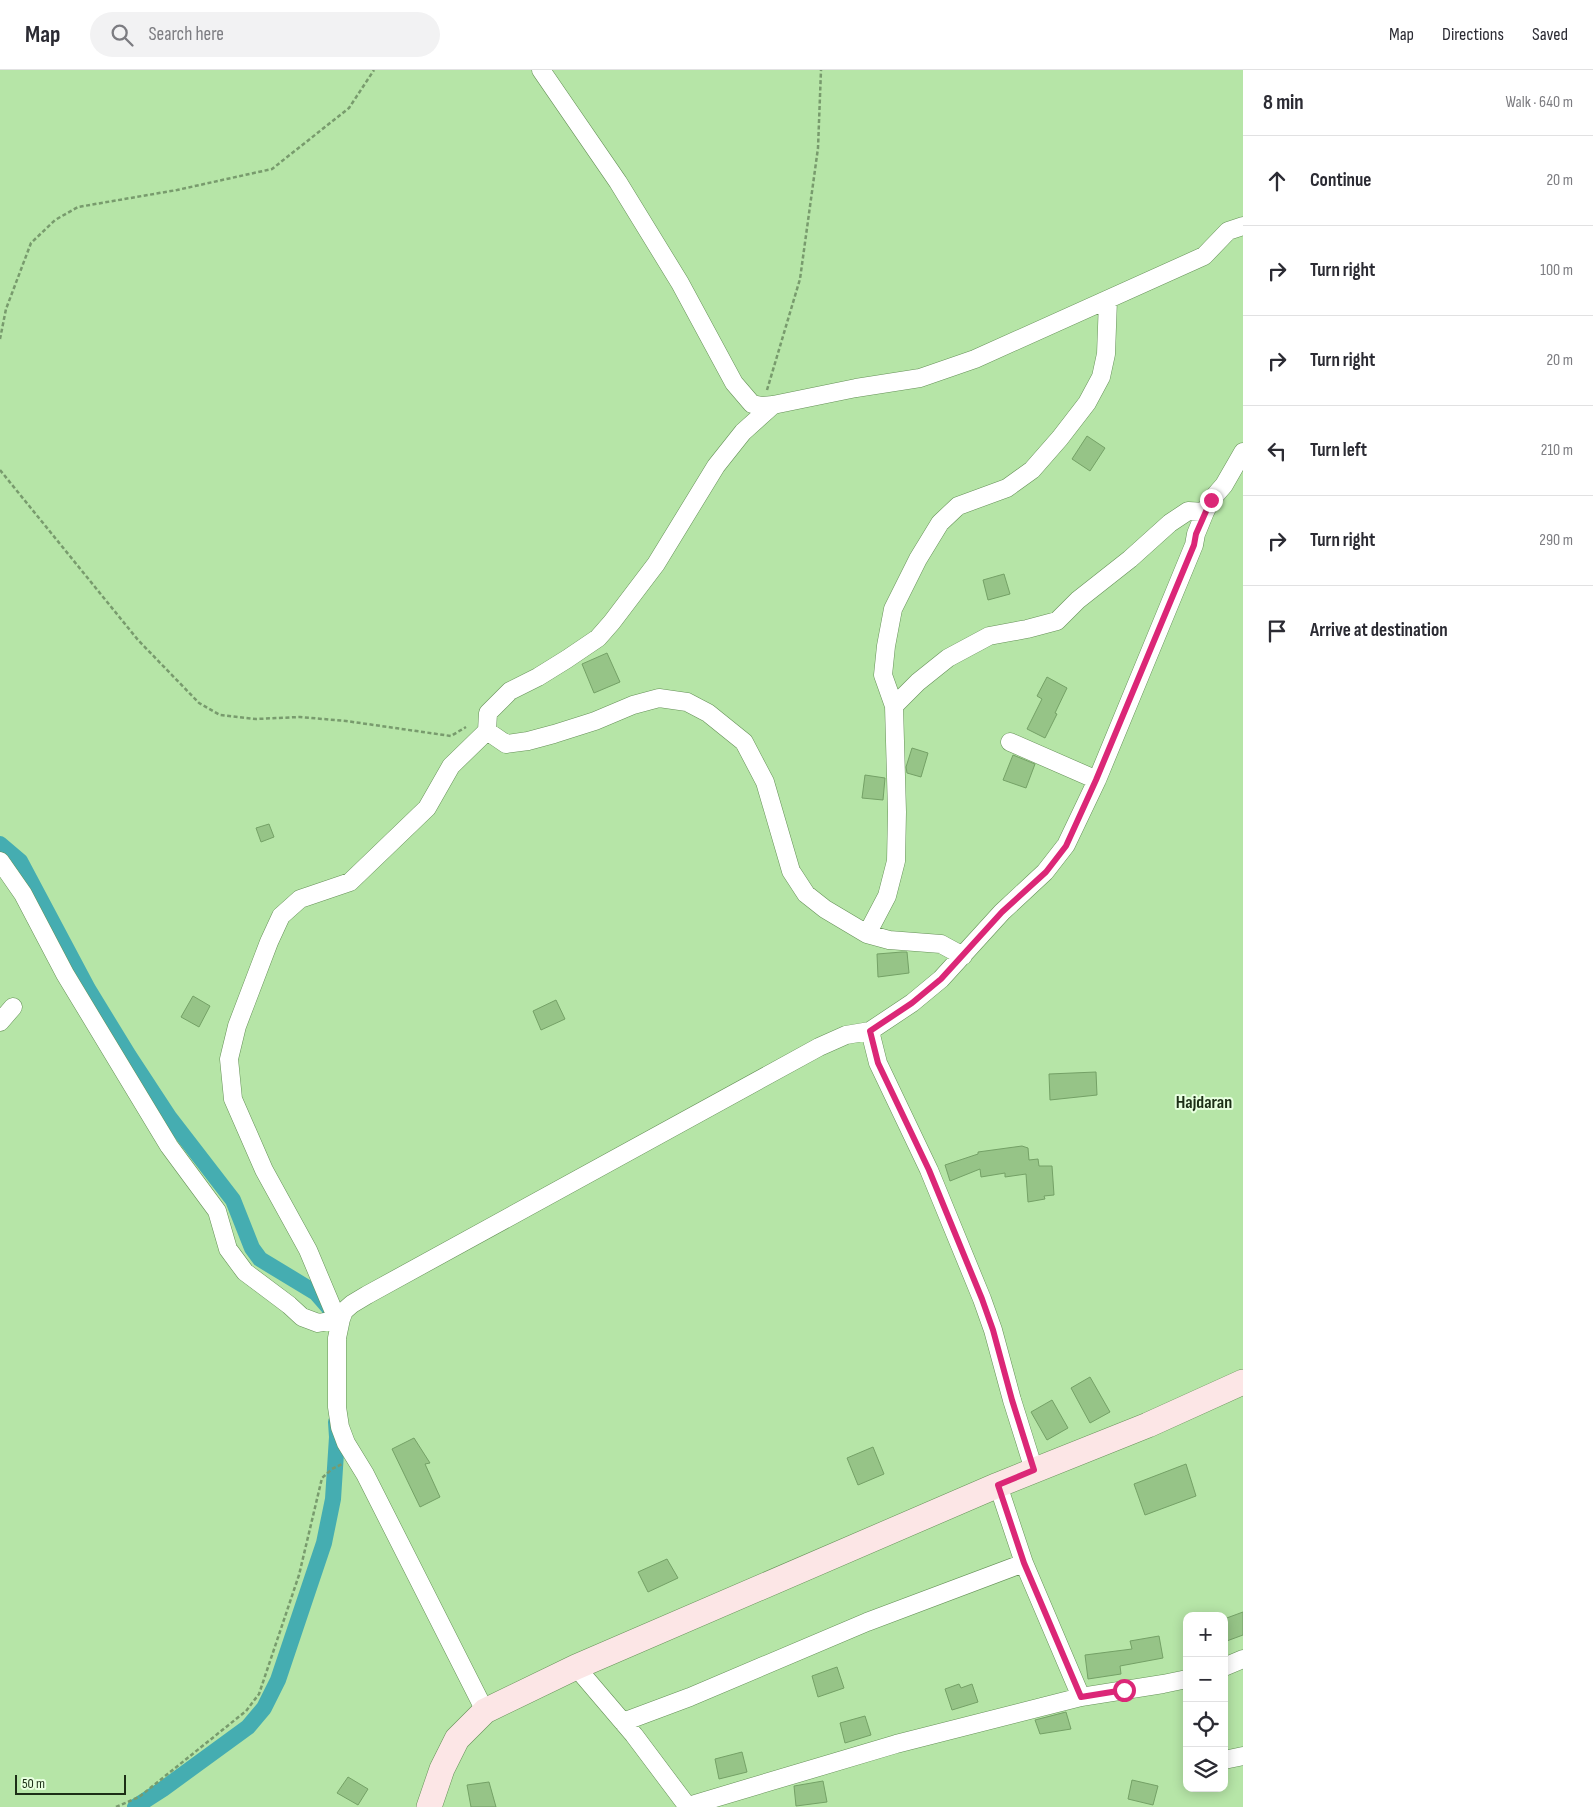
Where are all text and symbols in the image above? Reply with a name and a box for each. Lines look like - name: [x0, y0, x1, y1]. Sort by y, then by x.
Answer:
- search box: [90, 12, 440, 57]
- text: Map: [25, 20, 60, 49]
- icon: search: [108, 21, 136, 49]
- text: Search here: [148, 23, 224, 46]
- text: Map: [1389, 24, 1414, 45]
- text: Directions: [1442, 24, 1504, 45]
- text: Saved: [1532, 24, 1568, 45]
- text: 8 min: [1263, 90, 1304, 115]
- text: Walk · 640 m: [1506, 93, 1573, 112]
- icon: ahead: [1263, 167, 1291, 195]
- text: Continue: [1310, 169, 1371, 192]
- text: 20 m: [1546, 171, 1573, 190]
- icon: right: [1263, 257, 1291, 285]
- text: Turn right: [1310, 259, 1375, 282]
- text: 100 m: [1540, 261, 1573, 280]
- icon: right: [1263, 347, 1291, 375]
- text: Turn right: [1310, 349, 1375, 372]
- text: 20 m: [1546, 351, 1573, 370]
- icon: left: [1263, 437, 1291, 465]
- text: Turn left: [1310, 439, 1367, 462]
- text: 210 m: [1541, 441, 1573, 460]
- route end: [1200, 489, 1223, 512]
- icon: right: [1263, 527, 1291, 555]
- text: Turn right: [1310, 529, 1375, 552]
- text: 290 m: [1539, 531, 1573, 550]
- icon: arrive: [1263, 617, 1291, 645]
- text: Arrive at destination: [1310, 619, 1448, 642]
- district label: Hajdaran: [1176, 1092, 1232, 1113]
- map controls: [1183, 1612, 1228, 1792]
- button: +: [1183, 1612, 1228, 1657]
- button: −: [1183, 1657, 1228, 1702]
- route start: [1113, 1679, 1136, 1702]
- button: locate: [1183, 1702, 1228, 1747]
- button: layers: [1183, 1747, 1228, 1792]
- scale bar: [15, 1772, 126, 1795]
- text: 50 m: [22, 1775, 45, 1792]

